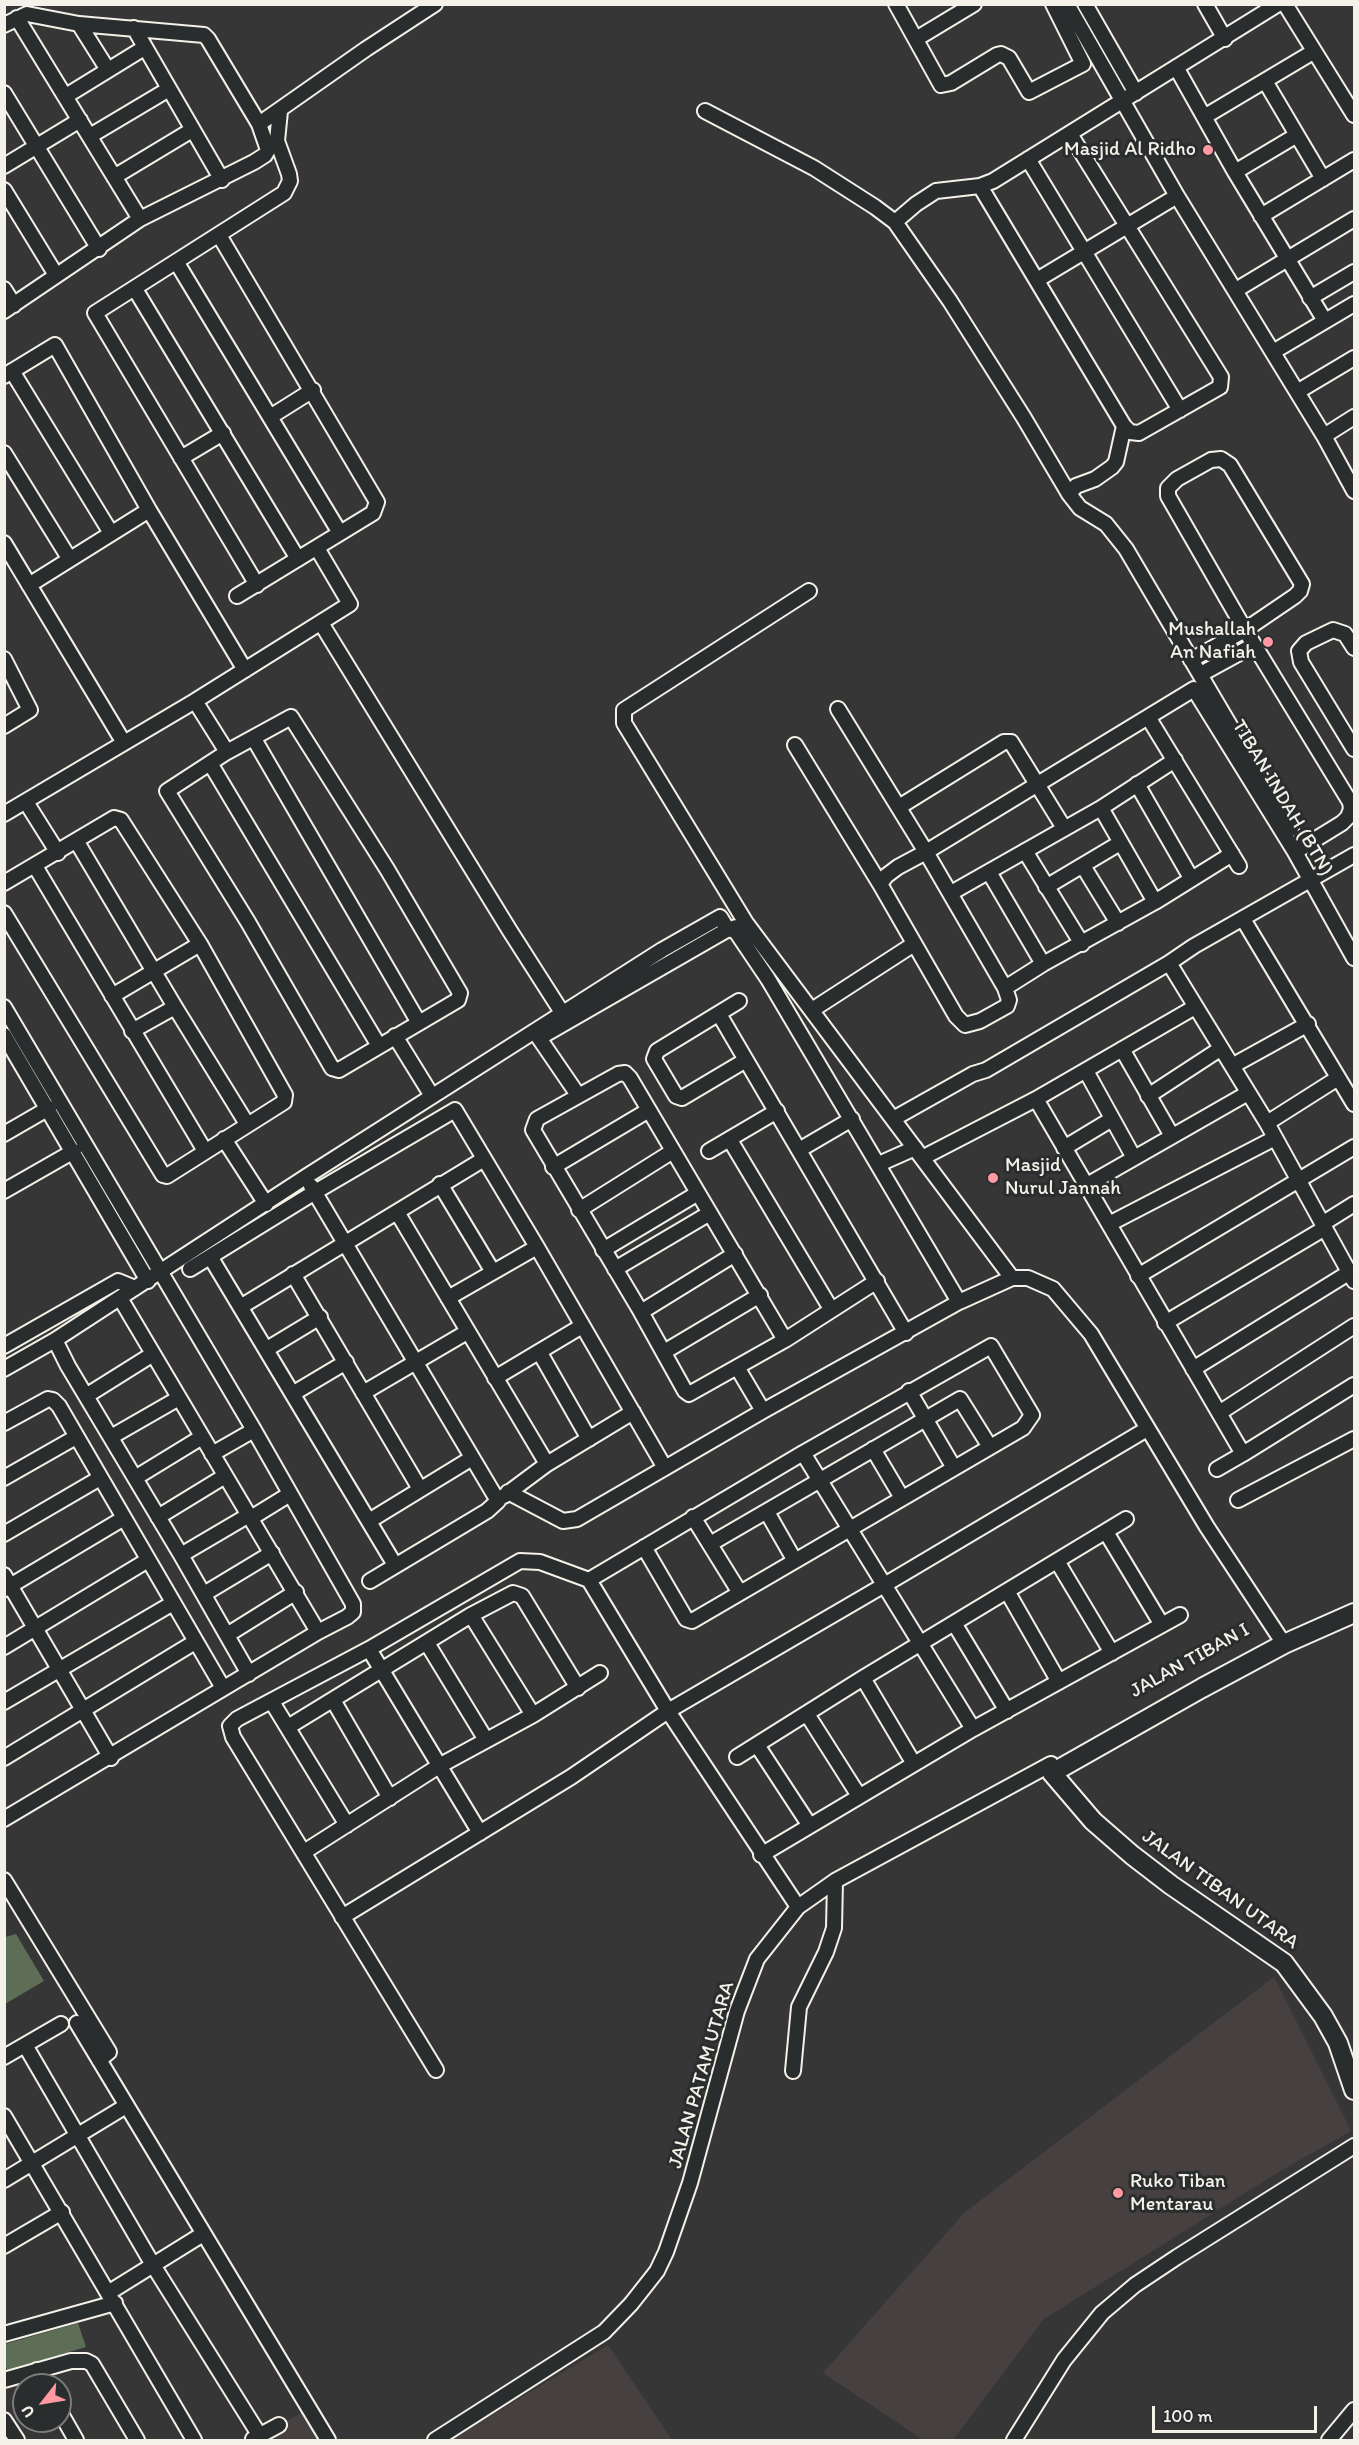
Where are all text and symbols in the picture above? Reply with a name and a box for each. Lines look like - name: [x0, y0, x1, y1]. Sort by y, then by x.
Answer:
- place label: Masjid Al Ridho: [1064, 138, 1196, 162]
- marker: Masjid Al Ridho: [1201, 143, 1215, 157]
- place label: Mushallah An Nafiah: [1168, 618, 1256, 665]
- marker: Mushallah An Nafiah: [1261, 635, 1275, 649]
- street label: TIBAN INDAH (BTN): [1226, 716, 1338, 880]
- place label: Masjid Nurul Jannah: [1005, 1154, 1121, 1201]
- marker: Masjid Nurul Jannah: [986, 1171, 1000, 1185]
- street label: JALAN TIBAN I: [1126, 1618, 1254, 1704]
- street label: JALAN TIBAN UTARA: [1137, 1825, 1303, 1955]
- street label: JALAN PATAM UTARA: [664, 1979, 740, 2171]
- place label: Ruko Tiban Mentarau: [1130, 2170, 1225, 2217]
- marker: Ruko Tiban Mentarau: [1111, 2186, 1125, 2200]
- north arrow: [12, 2373, 72, 2433]
- scale bar: [1155, 2394, 1320, 2432]
- text: U: [17, 2402, 39, 2421]
- text: 100 m: [1163, 2405, 1213, 2427]

